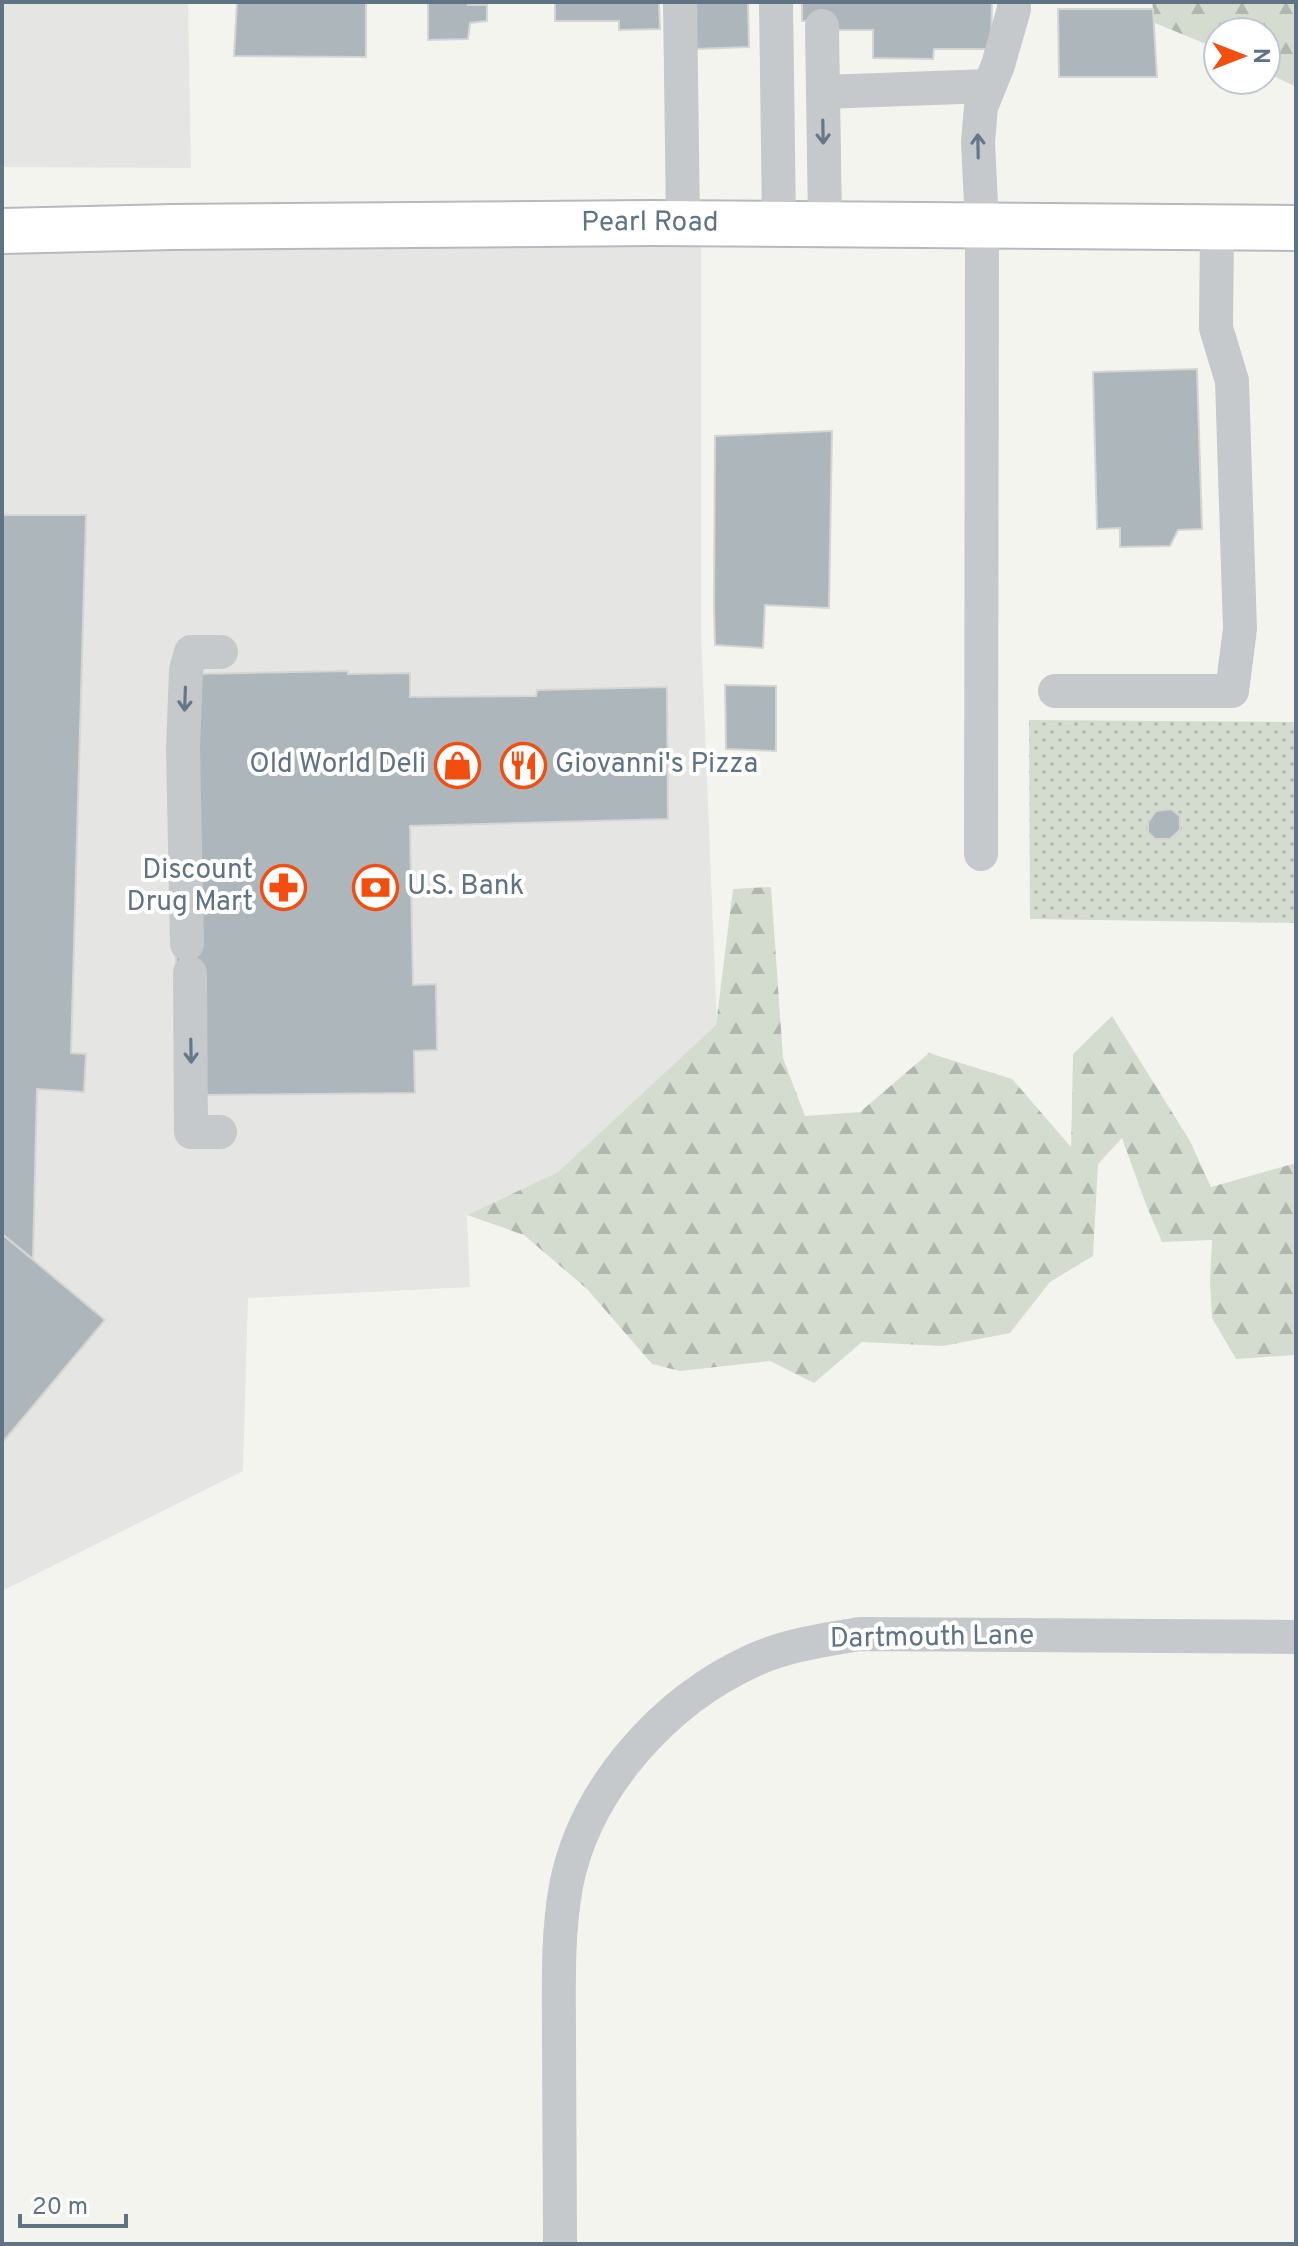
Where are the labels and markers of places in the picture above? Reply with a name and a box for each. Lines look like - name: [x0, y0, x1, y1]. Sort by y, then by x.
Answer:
- shop icon: Old World Deli: [433, 741, 481, 789]
- restaurant icon: Giovanni's Pizza: [500, 741, 548, 789]
- place label: Old World Deli: [249, 747, 426, 783]
- place label: Giovanni's Pizza: [555, 747, 758, 783]
- place label: Discount Drug Mart: [127, 853, 253, 921]
- pharmacy icon: Discount Drug Mart: [260, 863, 308, 911]
- bank icon: U.S. Bank: [352, 863, 400, 911]
- place label: U.S. Bank: [407, 869, 525, 905]

